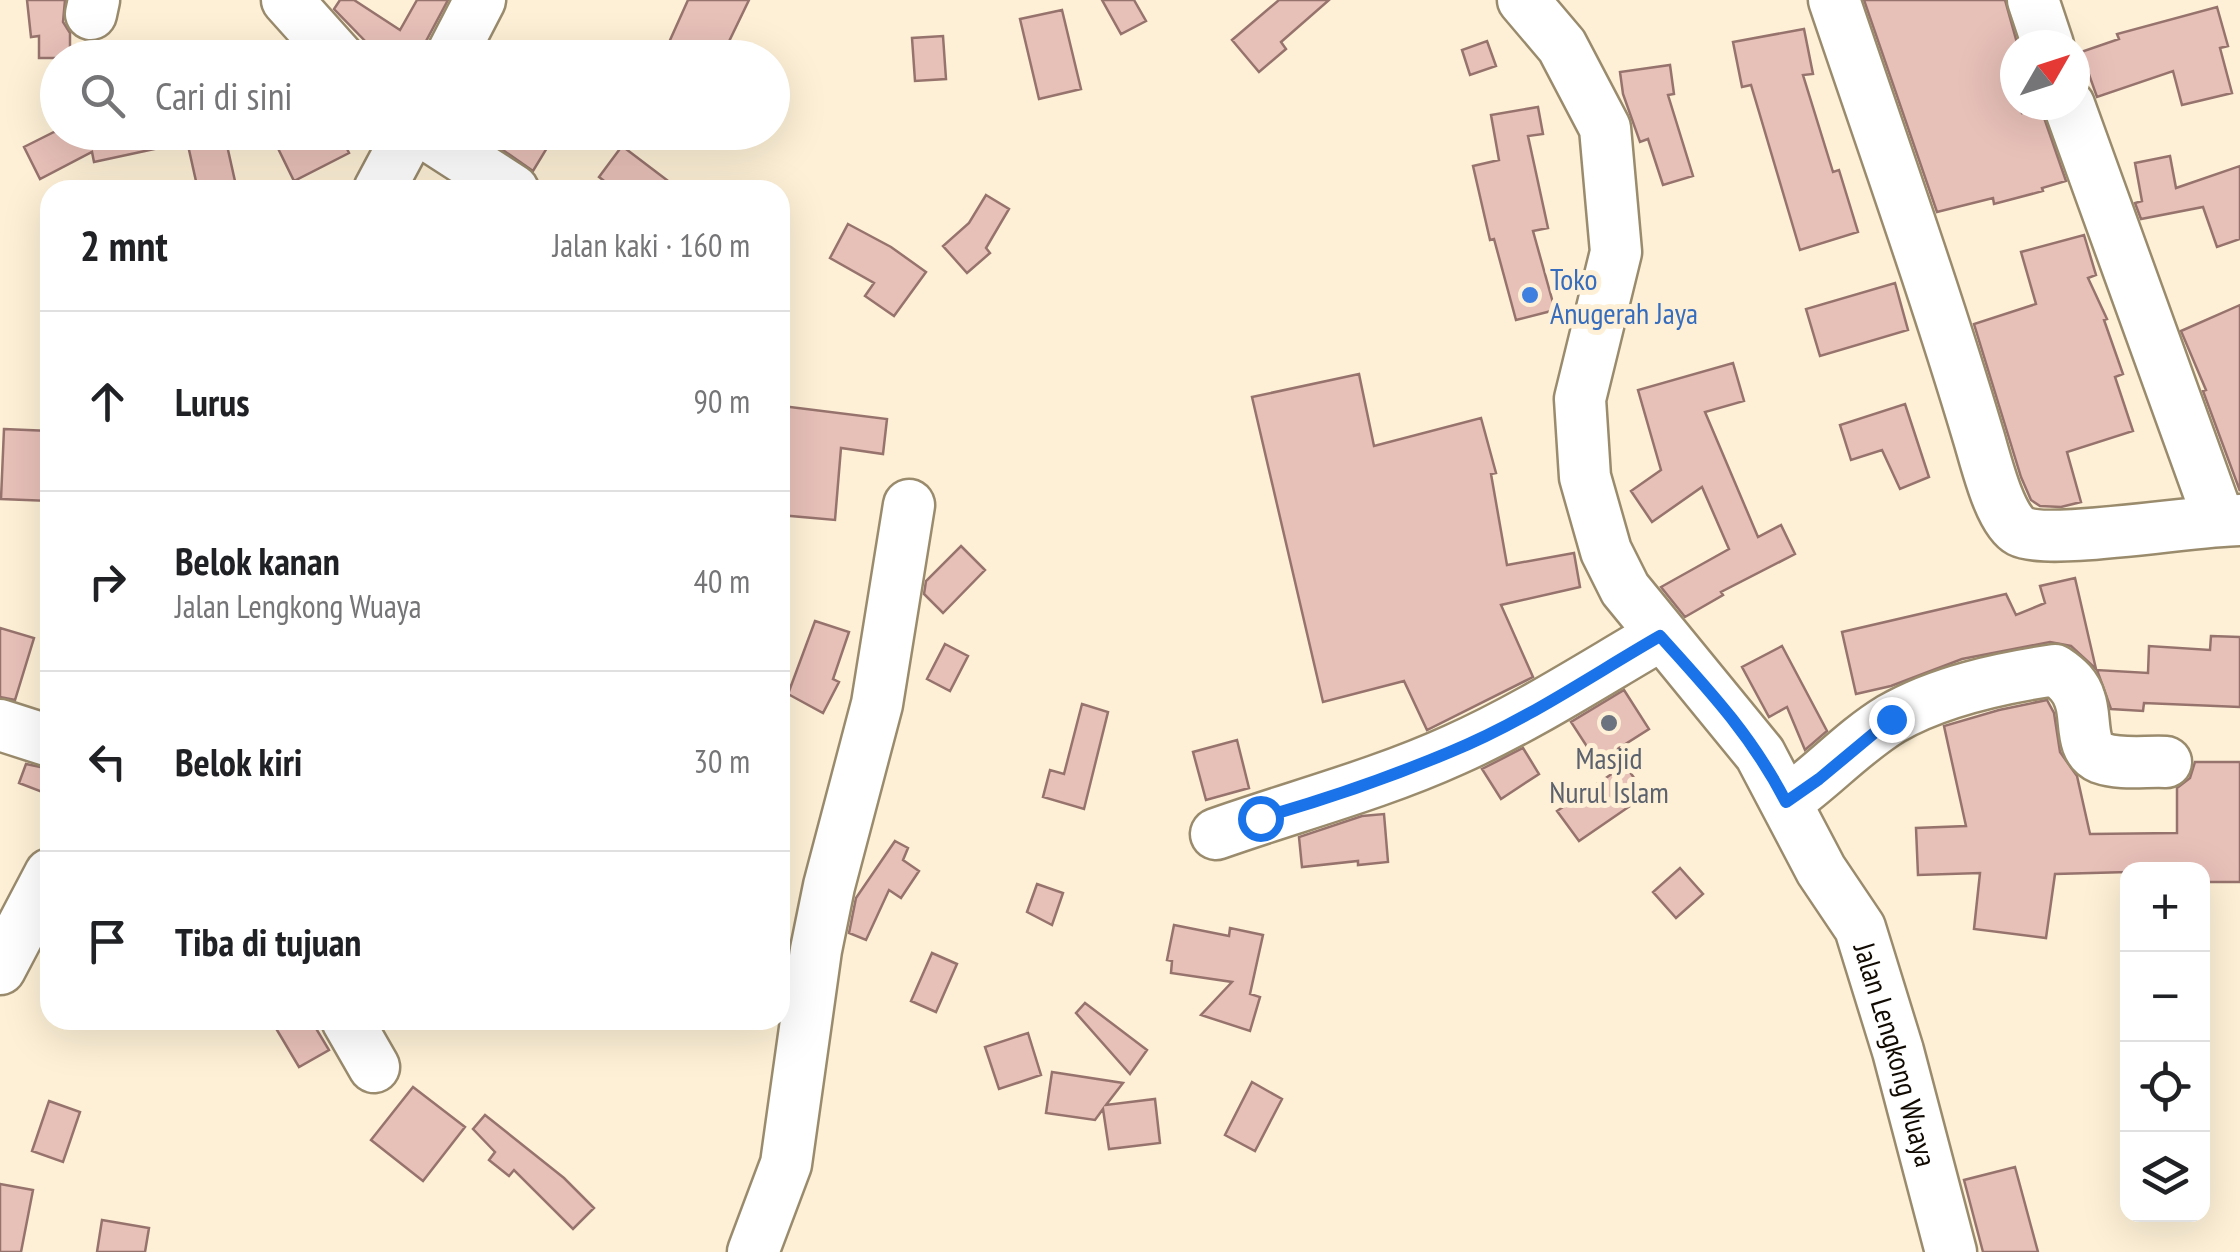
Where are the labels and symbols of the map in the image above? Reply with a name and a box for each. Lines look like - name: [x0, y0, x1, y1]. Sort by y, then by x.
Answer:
- north arrow: [2000, 30, 2090, 120]
- place label: Toko Anugerah Jaya: [1550, 259, 1698, 332]
- marker: Toko Anugerah Jaya: [1519, 284, 1541, 306]
- route end: [1869, 697, 1915, 743]
- marker: Masjid Nurul Islam: [1598, 712, 1620, 734]
- place label: Masjid Nurul Islam: [1549, 738, 1669, 811]
- route start: [1238, 796, 1284, 842]
- street label: Jalan Lengkong Wuaya: [1846, 937, 1947, 1171]

